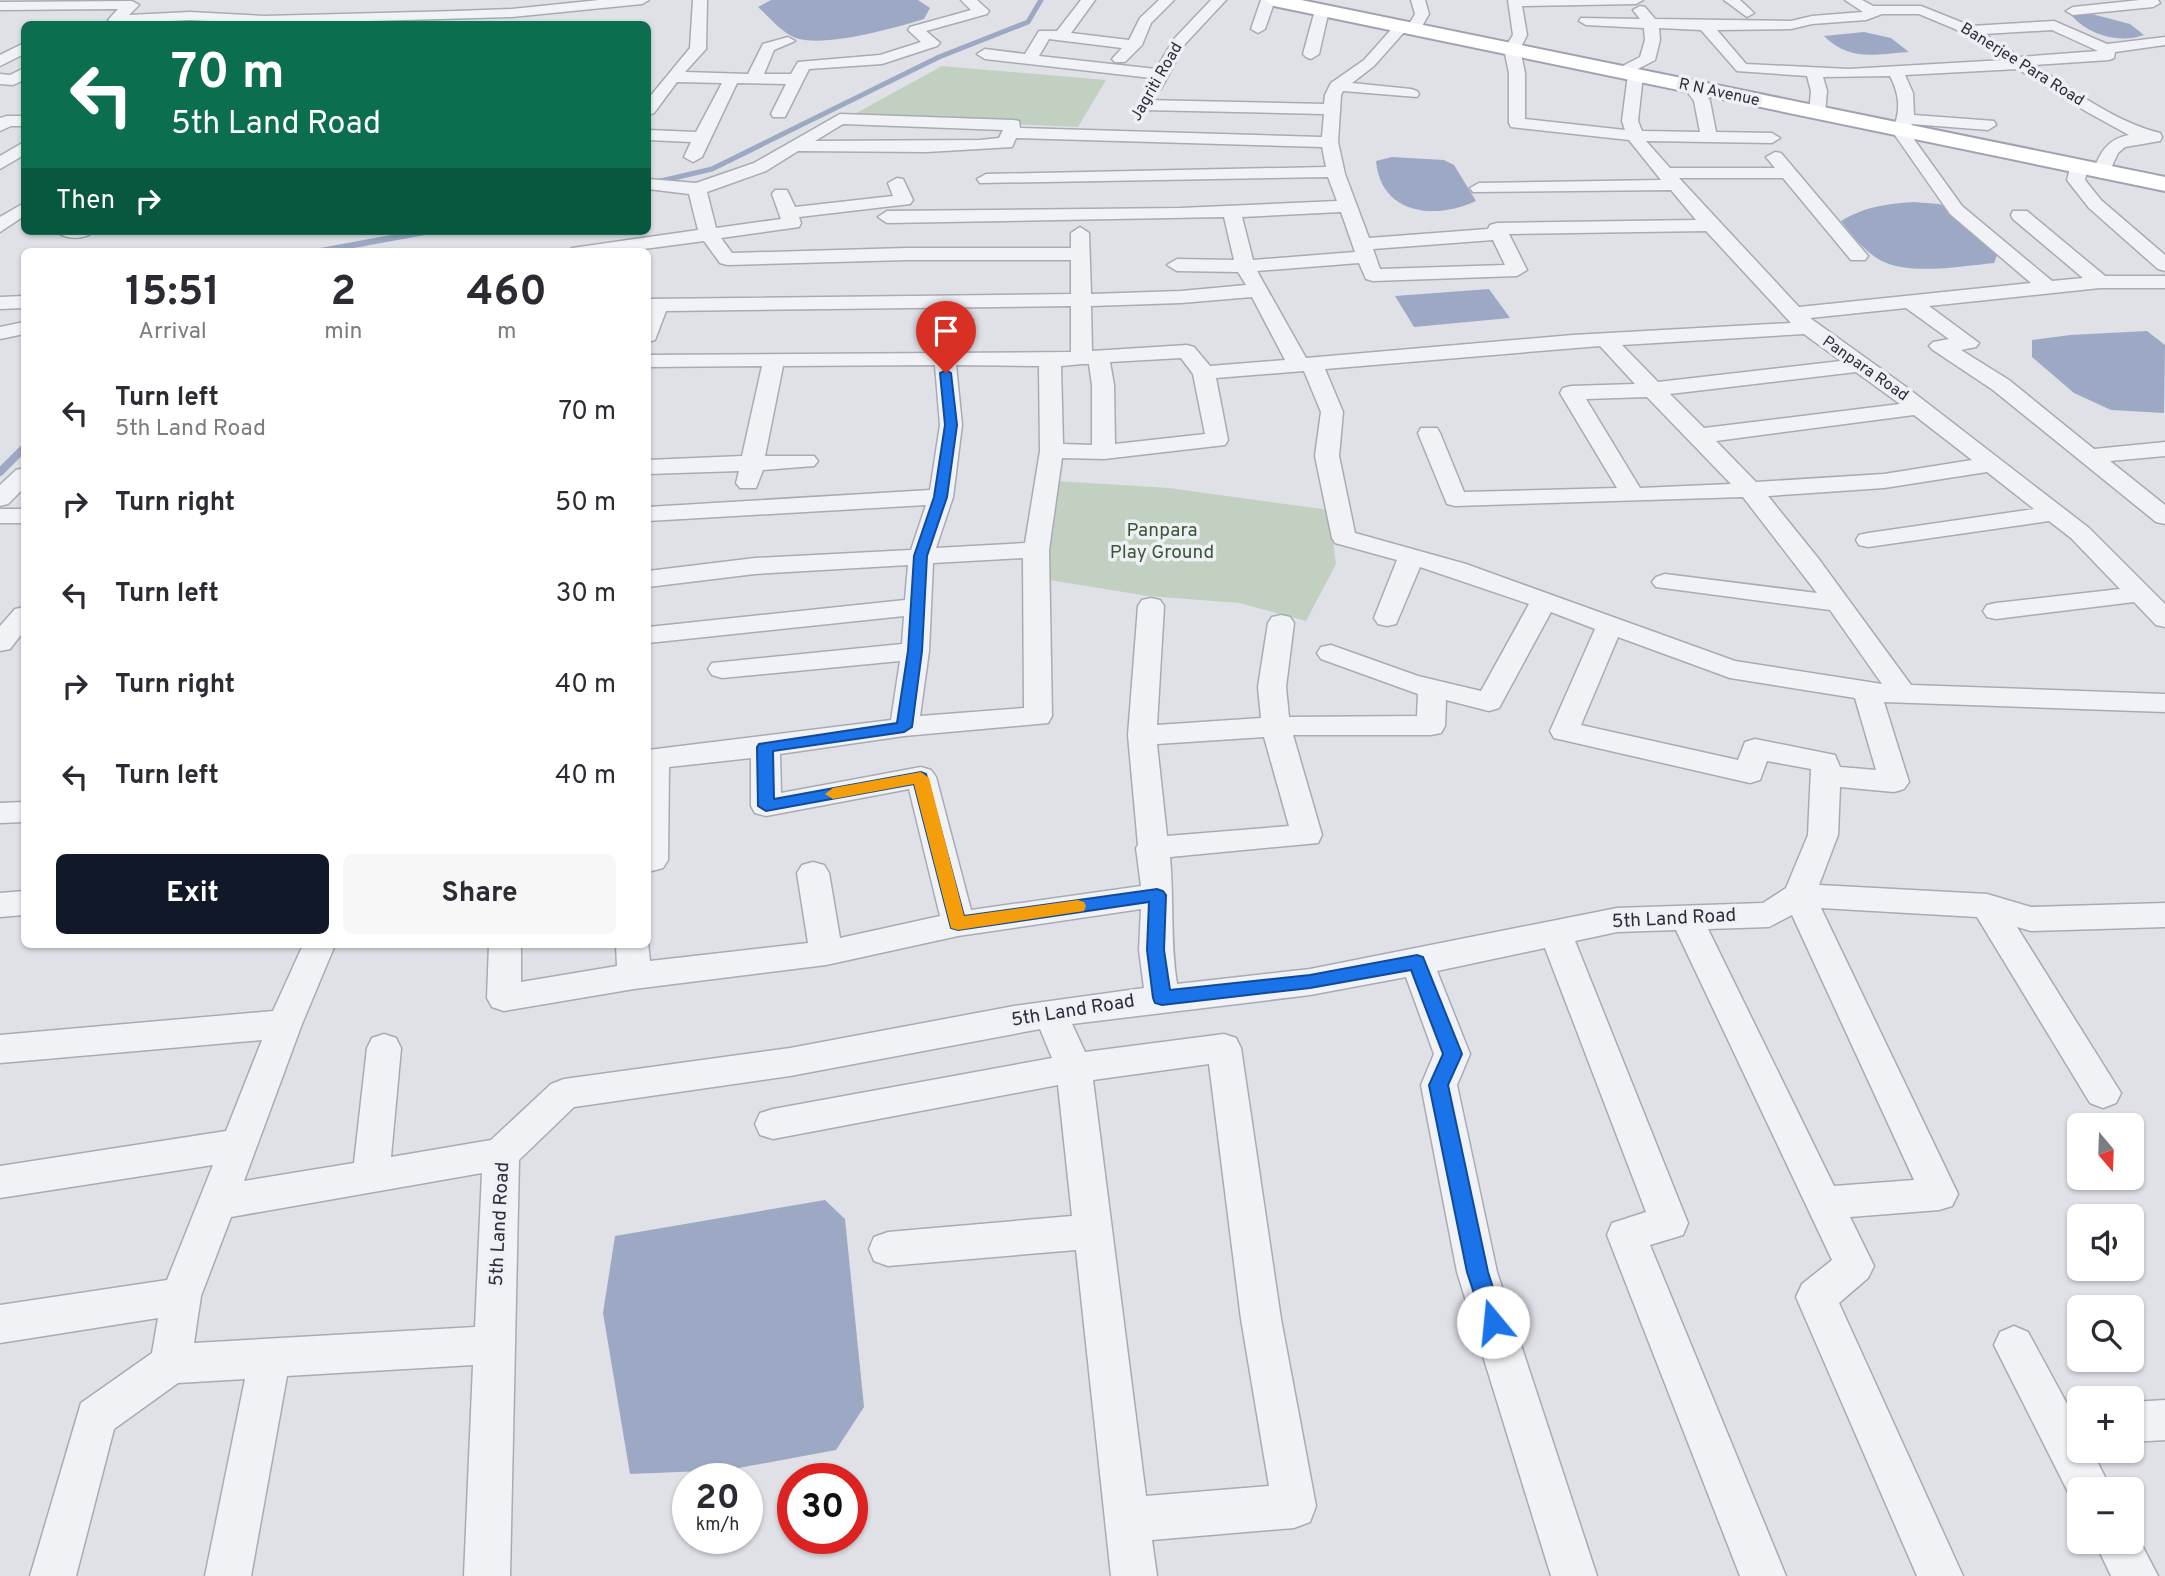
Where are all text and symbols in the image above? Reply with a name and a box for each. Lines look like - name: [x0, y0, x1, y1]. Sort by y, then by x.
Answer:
- street label: Banerjee Para Road: [1956, 19, 2088, 111]
- street label: Jagriti Road: [1127, 39, 1187, 125]
- text: 70 m: [171, 44, 285, 106]
- icon: left: [56, 49, 147, 140]
- street label: R N Avenue: [1677, 75, 1761, 111]
- text: 5th Land Road: [171, 105, 381, 145]
- icon: right: [129, 182, 167, 220]
- text: Then: [56, 185, 115, 218]
- text: 15:51: [125, 267, 220, 320]
- text: 2: [331, 267, 356, 320]
- text: 460: [467, 267, 547, 320]
- pin: [916, 301, 976, 373]
- icon: arrive: [927, 312, 965, 350]
- text: Arrival: [138, 318, 207, 347]
- text: min: [324, 318, 362, 347]
- text: m: [497, 318, 516, 347]
- street label: Panpara Road: [1818, 332, 1912, 406]
- text: Turn left: [115, 382, 219, 415]
- icon: left: [56, 394, 94, 432]
- text: 70 m: [558, 396, 616, 429]
- text: 5th Land Road: [115, 415, 266, 444]
- icon: right: [56, 485, 94, 523]
- text: Turn right: [115, 487, 235, 520]
- text: 50 m: [555, 487, 616, 520]
- park label: Panpara Play Ground: [1110, 519, 1214, 565]
- icon: left: [56, 576, 94, 614]
- text: Turn left: [115, 578, 219, 611]
- text: 30 m: [556, 578, 616, 611]
- icon: right: [56, 667, 94, 705]
- text: Turn right: [115, 669, 235, 702]
- text: 40 m: [555, 669, 616, 702]
- icon: left: [56, 758, 94, 796]
- text: Turn left: [115, 760, 219, 793]
- text: 40 m: [555, 760, 616, 793]
- button: Exit: [56, 854, 329, 934]
- button: Share: [343, 854, 616, 934]
- street label: 5th Land Road: [1611, 904, 1737, 934]
- street label: 5th Land Road: [1010, 989, 1136, 1033]
- north arrow: [2067, 1113, 2144, 1190]
- map controls: [2067, 1113, 2144, 1554]
- street label: 5th Land Road: [485, 1161, 515, 1287]
- button: sound: [2067, 1204, 2144, 1281]
- position arrow: [1456, 1285, 1530, 1359]
- button: search: [2067, 1295, 2144, 1372]
- button: +: [2067, 1386, 2144, 1463]
- speed limit sign: 30: [777, 1463, 868, 1554]
- text: 20: [695, 1477, 740, 1521]
- button: −: [2067, 1477, 2144, 1554]
- text: km/h: [696, 1514, 739, 1537]

